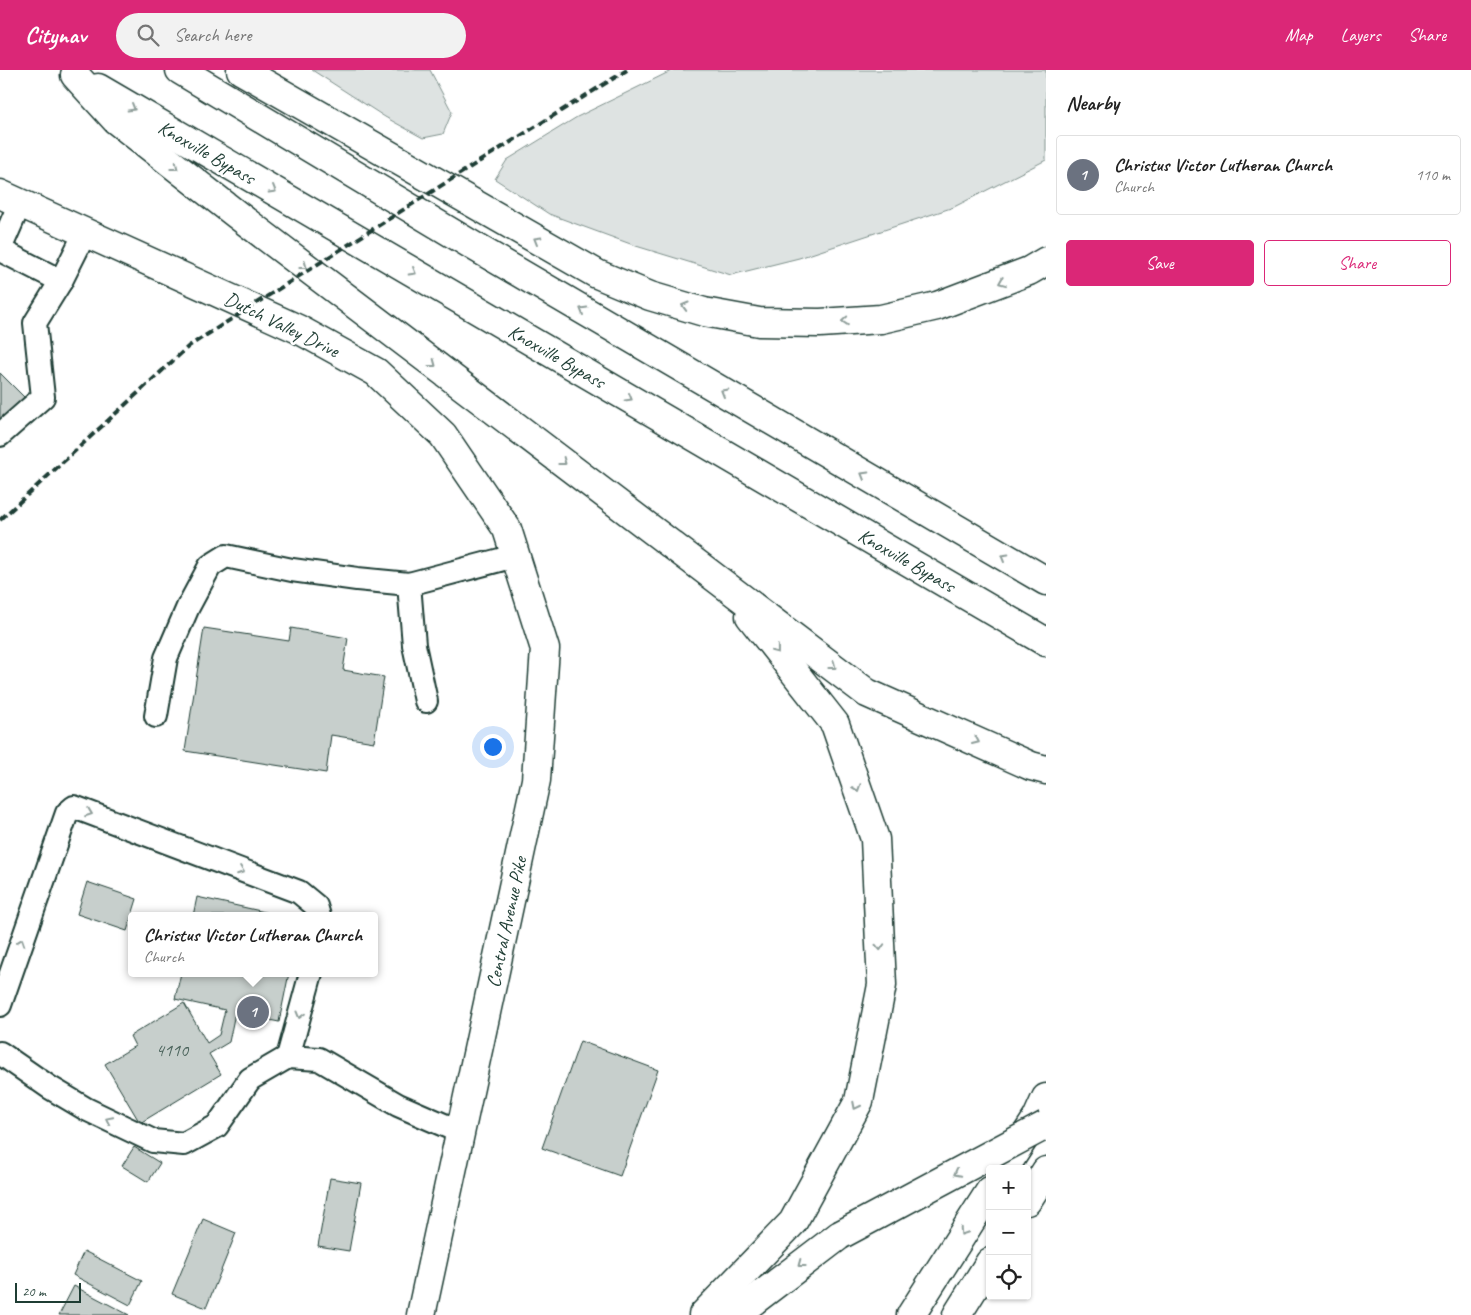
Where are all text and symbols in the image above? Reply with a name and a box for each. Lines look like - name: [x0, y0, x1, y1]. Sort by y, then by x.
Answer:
- search box: [116, 13, 466, 58]
- text: Citynav: [25, 20, 86, 50]
- icon: search: [134, 21, 162, 49]
- text: Search here: [174, 23, 251, 47]
- text: Map: [1285, 24, 1313, 46]
- text: Layers: [1341, 24, 1380, 46]
- text: Share: [1408, 24, 1446, 46]
- text: Nearby: [1066, 90, 1119, 116]
- one-way arrow: [127, 102, 136, 112]
- street label: Knoxville Bypass: [154, 115, 262, 191]
- text: Christus Victor Lutheran Church: [1114, 153, 1332, 177]
- one-way arrow: [169, 161, 178, 169]
- text: 1: [1079, 165, 1087, 185]
- text: 110 m: [1416, 165, 1450, 185]
- text: Church: [1114, 177, 1154, 197]
- one-way arrow: [267, 184, 276, 194]
- one-way arrow: [534, 236, 543, 246]
- button: Save: [1066, 240, 1254, 286]
- button: Share: [1264, 240, 1451, 286]
- one-way arrow: [298, 260, 307, 268]
- one-way arrow: [408, 265, 417, 275]
- one-way arrow: [998, 276, 1007, 286]
- street label: Dutch Valley Drive: [220, 286, 344, 364]
- one-way arrow: [681, 302, 689, 312]
- one-way arrow: [580, 307, 589, 317]
- one-way arrow: [841, 316, 849, 327]
- street label: Knoxville Bypass: [504, 319, 612, 395]
- one-way arrow: [427, 358, 436, 366]
- one-way arrow: [720, 389, 729, 399]
- one-way arrow: [624, 391, 633, 401]
- one-way arrow: [557, 456, 566, 464]
- one-way arrow: [860, 471, 869, 481]
- street label: Knoxville Bypass: [854, 523, 962, 599]
- one-way arrow: [1000, 553, 1009, 563]
- one-way arrow: [771, 644, 780, 653]
- one-way arrow: [827, 661, 836, 669]
- your location: [480, 734, 506, 760]
- one-way arrow: [971, 735, 980, 746]
- one-way arrow: [851, 783, 861, 792]
- one-way arrow: [84, 807, 93, 817]
- street label: Central Avenue Pike: [480, 853, 533, 990]
- one-way arrow: [236, 865, 244, 875]
- popup: [128, 912, 378, 977]
- text: Christus Victor Lutheran Church: [144, 923, 362, 947]
- one-way arrow: [16, 939, 26, 947]
- one-way arrow: [875, 943, 886, 951]
- text: Church: [144, 947, 184, 967]
- pin: 1: [237, 993, 269, 1031]
- one-way arrow: [295, 1011, 305, 1019]
- house number: 4110: [156, 1039, 190, 1061]
- one-way arrow: [852, 1101, 862, 1110]
- one-way arrow: [105, 1116, 114, 1126]
- map controls: [986, 1165, 1031, 1300]
- button: +: [986, 1165, 1031, 1210]
- one-way arrow: [953, 1167, 962, 1177]
- button: −: [986, 1210, 1031, 1255]
- one-way arrow: [960, 1227, 970, 1236]
- button: locate: [986, 1255, 1031, 1300]
- one-way arrow: [797, 1258, 807, 1267]
- scale bar: [15, 1280, 81, 1303]
- text: 20 m: [22, 1283, 46, 1300]

